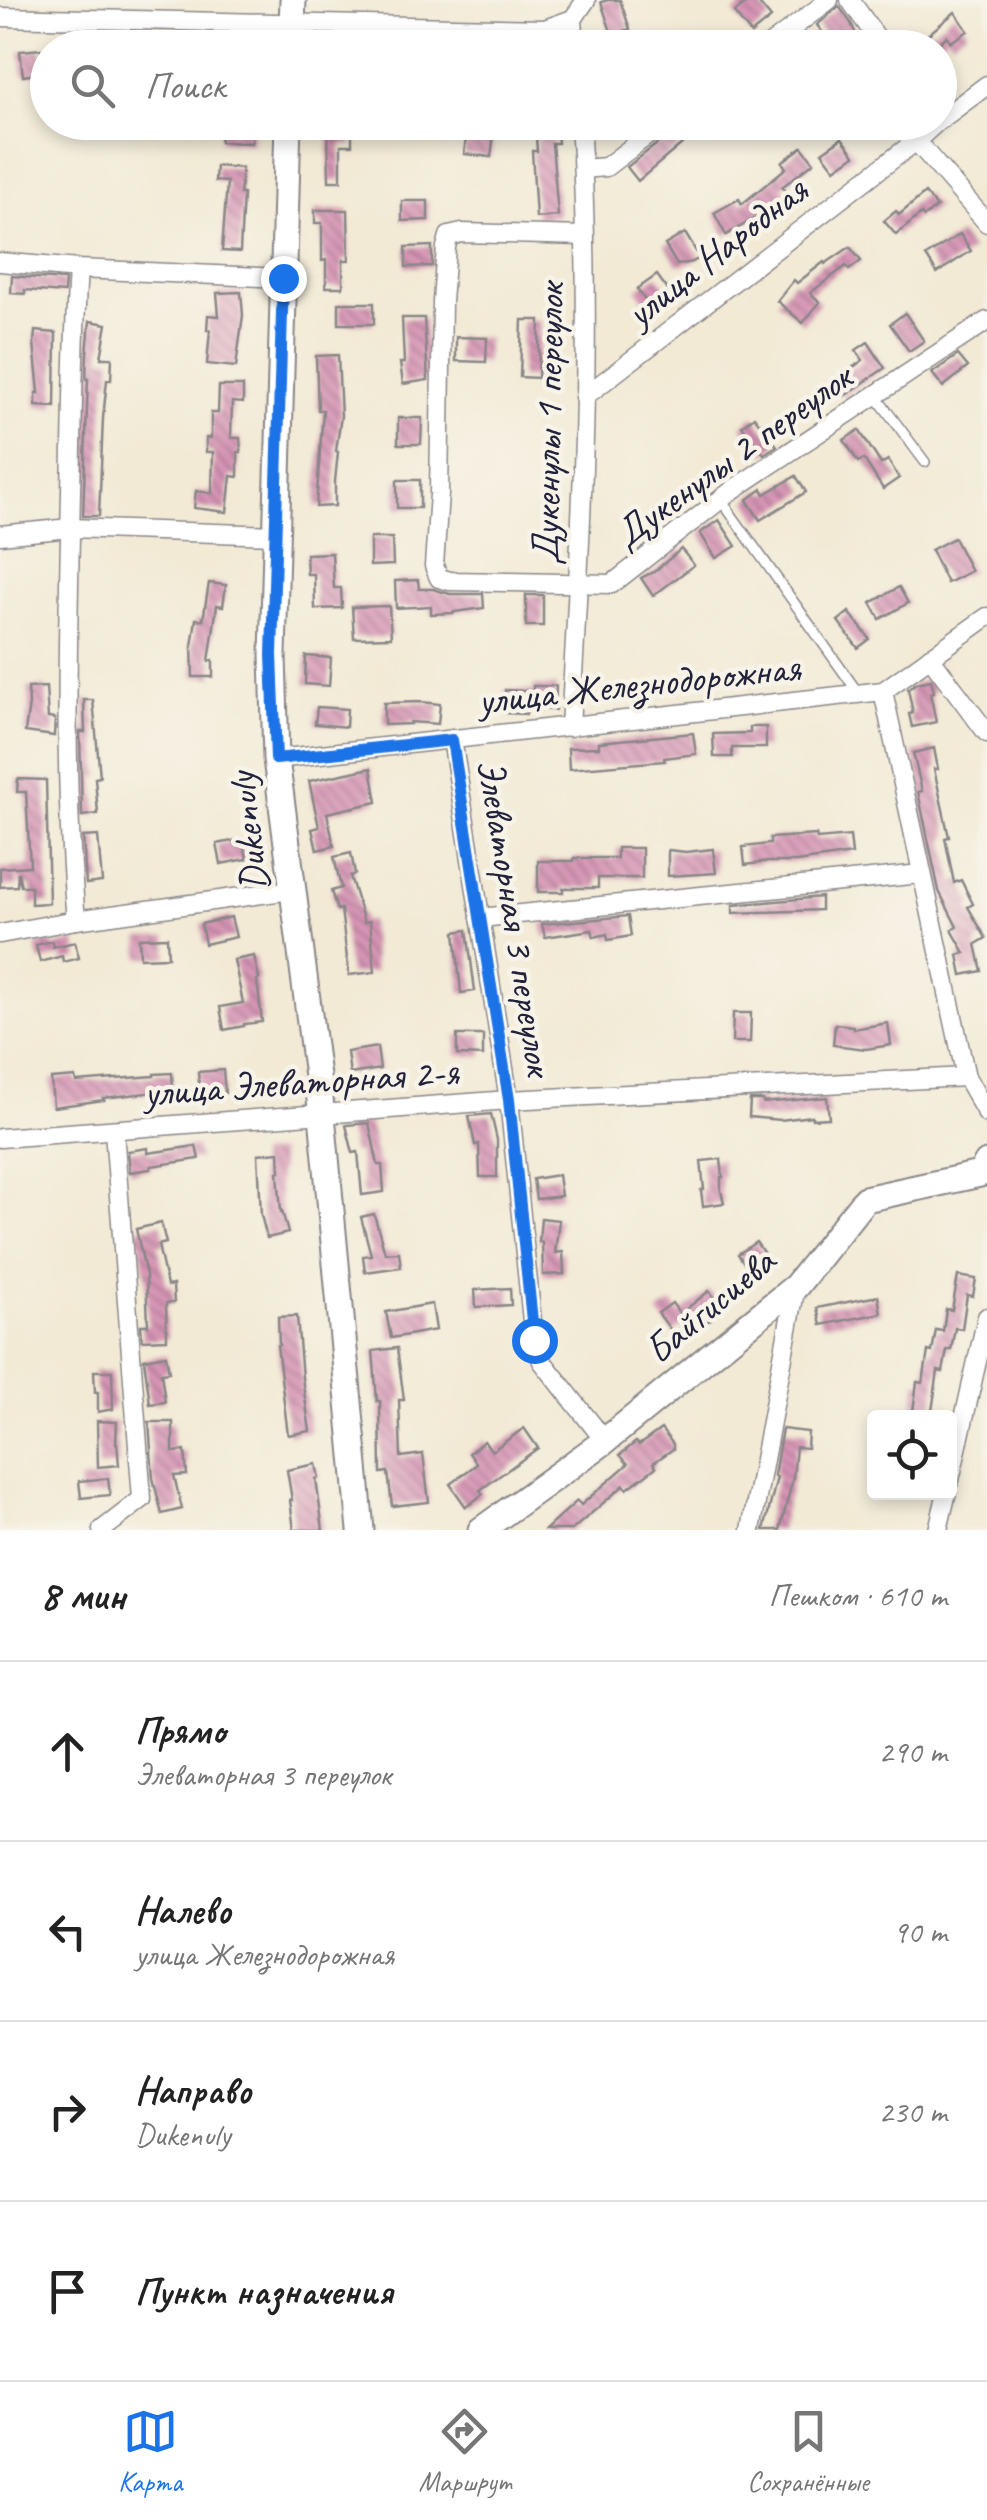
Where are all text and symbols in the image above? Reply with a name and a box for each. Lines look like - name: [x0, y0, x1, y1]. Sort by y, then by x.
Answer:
- search box: [30, 30, 957, 140]
- icon: search: [65, 58, 120, 113]
- text: Поиск: [145, 62, 225, 109]
- street label: улица Народная: [614, 164, 819, 339]
- route end: [261, 256, 307, 302]
- street label: Дукенулы 1 переулок: [521, 279, 576, 566]
- street label: Дукенулы 2 переулок: [604, 351, 864, 559]
- street label: улица Железнодорожная: [473, 642, 804, 726]
- street label: Элеваторная 3 переулок: [465, 755, 565, 1082]
- street label: Dukenuly: [216, 766, 280, 894]
- street label: улица Элеваторная 2-я: [140, 1046, 462, 1118]
- street label: Байгисиева: [634, 1235, 787, 1375]
- route start: [512, 1318, 558, 1364]
- map controls: [867, 1410, 957, 1500]
- button: locate: [867, 1410, 957, 1500]
- text: 8 мин: [40, 1569, 125, 1622]
- text: Пешком · 610 m: [768, 1575, 947, 1616]
- text: Прямо: [135, 1707, 225, 1754]
- icon: ahead: [40, 1724, 95, 1779]
- text: 290 m: [878, 1731, 947, 1772]
- text: Элеваторная 3 переулок: [135, 1754, 391, 1795]
- text: Налево: [135, 1887, 231, 1934]
- icon: left: [40, 1904, 95, 1959]
- text: 90 m: [893, 1911, 947, 1952]
- text: улица Железнодорожная: [135, 1934, 394, 1975]
- text: Направо: [135, 2067, 251, 2114]
- icon: right: [40, 2084, 95, 2139]
- text: 230 m: [878, 2091, 947, 2132]
- text: Dukenuly: [135, 2114, 230, 2155]
- icon: arrive: [40, 2264, 95, 2319]
- text: Пункт назначения: [135, 2268, 392, 2315]
- tab: Карта: [118, 2404, 182, 2499]
- tab: Маршрут: [419, 2404, 511, 2499]
- tab: Сохранённые: [747, 2404, 869, 2499]

